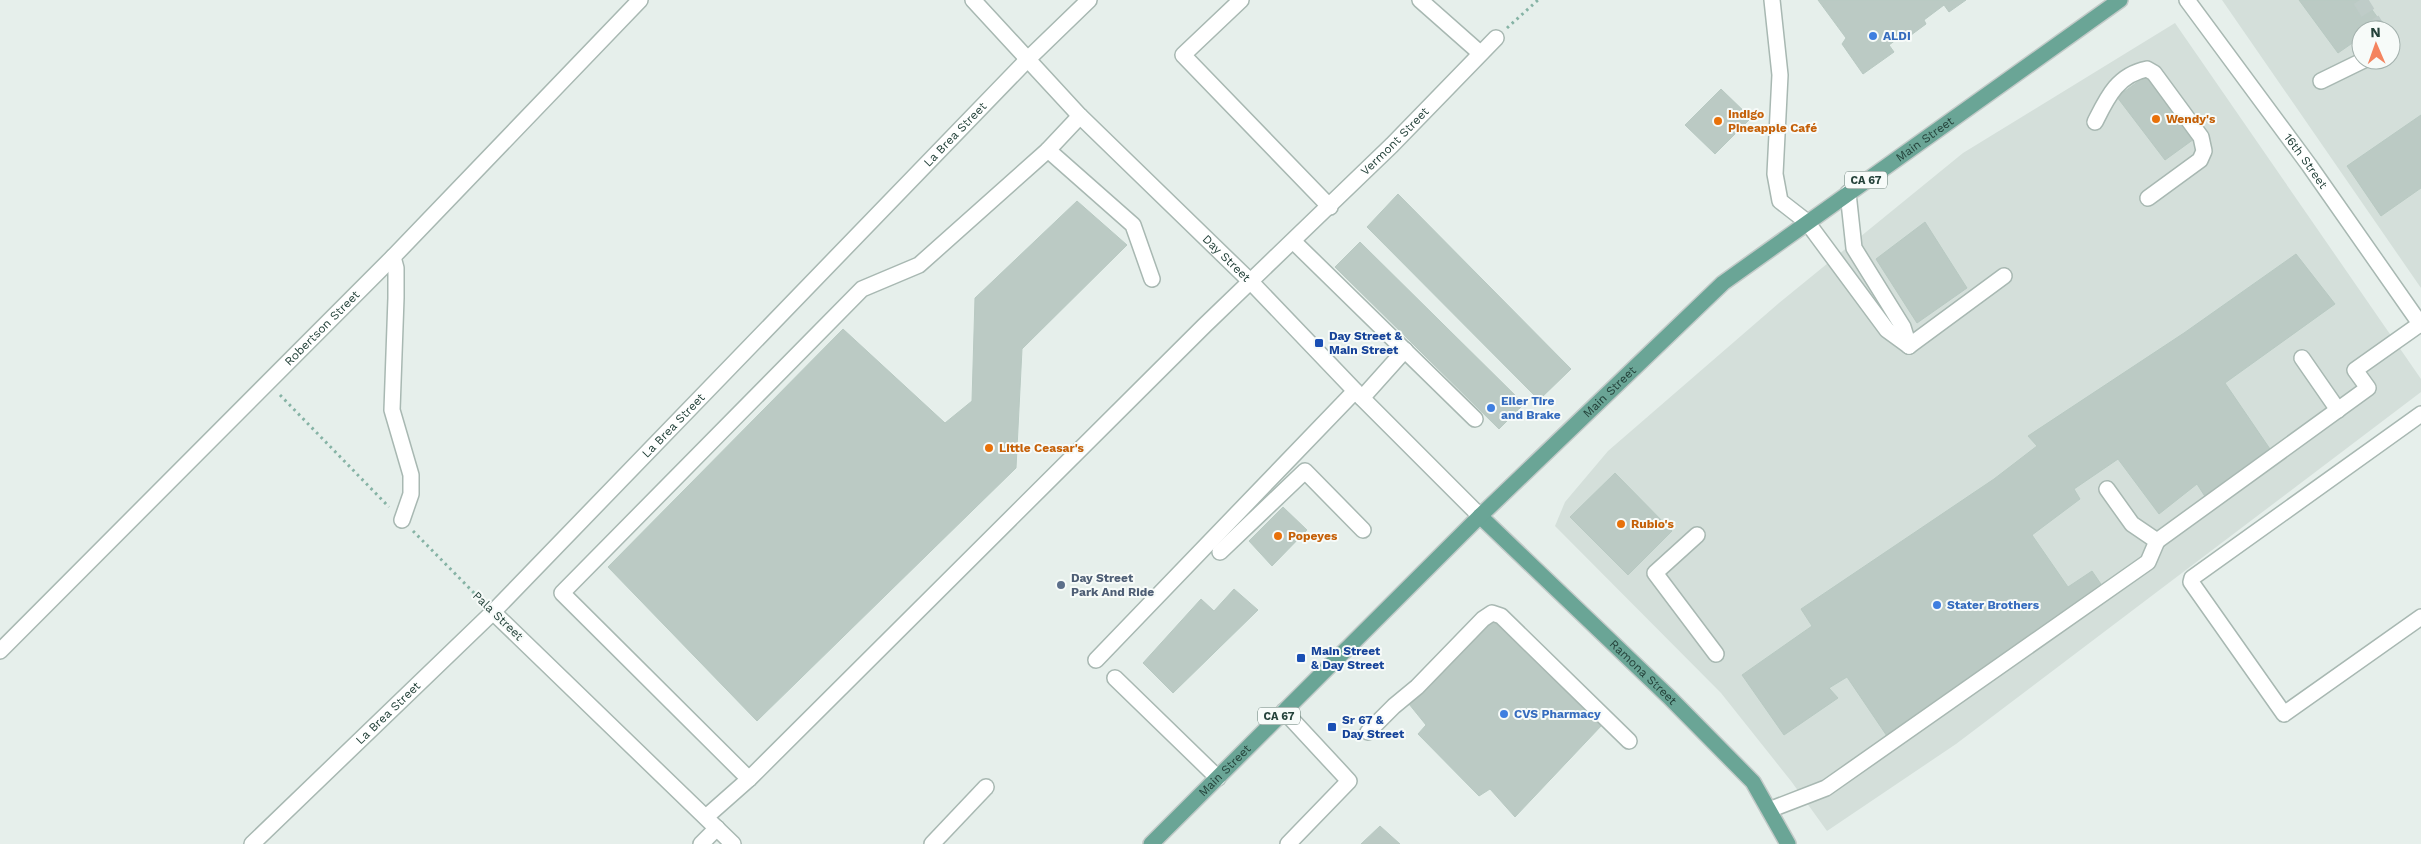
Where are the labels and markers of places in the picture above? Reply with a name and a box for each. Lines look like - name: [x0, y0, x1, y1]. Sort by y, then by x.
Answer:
- place label: ALDI: [1883, 29, 1911, 43]
- marker: ALDI: [1867, 30, 1879, 42]
- place label: Indigo Pineapple Café: [1728, 107, 1817, 135]
- place label: Wendy's: [2166, 112, 2216, 126]
- marker: Wendy's: [2150, 113, 2162, 125]
- marker: Indigo Pineapple Café: [1712, 115, 1724, 127]
- place label: Day Street & Main Street: [1329, 329, 1403, 357]
- marker: Day Street & Main Street: [1313, 337, 1325, 349]
- place label: Eiler Tire and Brake: [1501, 394, 1561, 422]
- marker: Eiler Tire and Brake: [1485, 402, 1497, 414]
- place label: Little Ceasar's: [999, 441, 1085, 455]
- marker: Little Ceasar's: [983, 442, 995, 454]
- place label: Rubio's: [1631, 517, 1674, 531]
- marker: Rubio's: [1615, 518, 1627, 530]
- place label: Popeyes: [1288, 529, 1338, 543]
- marker: Popeyes: [1272, 530, 1284, 542]
- place label: Day Street Park And Ride: [1071, 571, 1154, 599]
- marker: Day Street Park And Ride: [1055, 579, 1067, 591]
- place label: Stater Brothers: [1947, 598, 2040, 612]
- marker: Stater Brothers: [1931, 599, 1943, 611]
- place label: Main Street & Day Street: [1311, 644, 1385, 672]
- marker: Main Street & Day Street: [1295, 652, 1307, 664]
- place label: CVS Pharmacy: [1514, 707, 1601, 721]
- marker: CVS Pharmacy: [1498, 708, 1510, 720]
- place label: Sr 67 & Day Street: [1342, 713, 1405, 741]
- marker: Sr 67 & Day Street: [1326, 721, 1338, 733]

